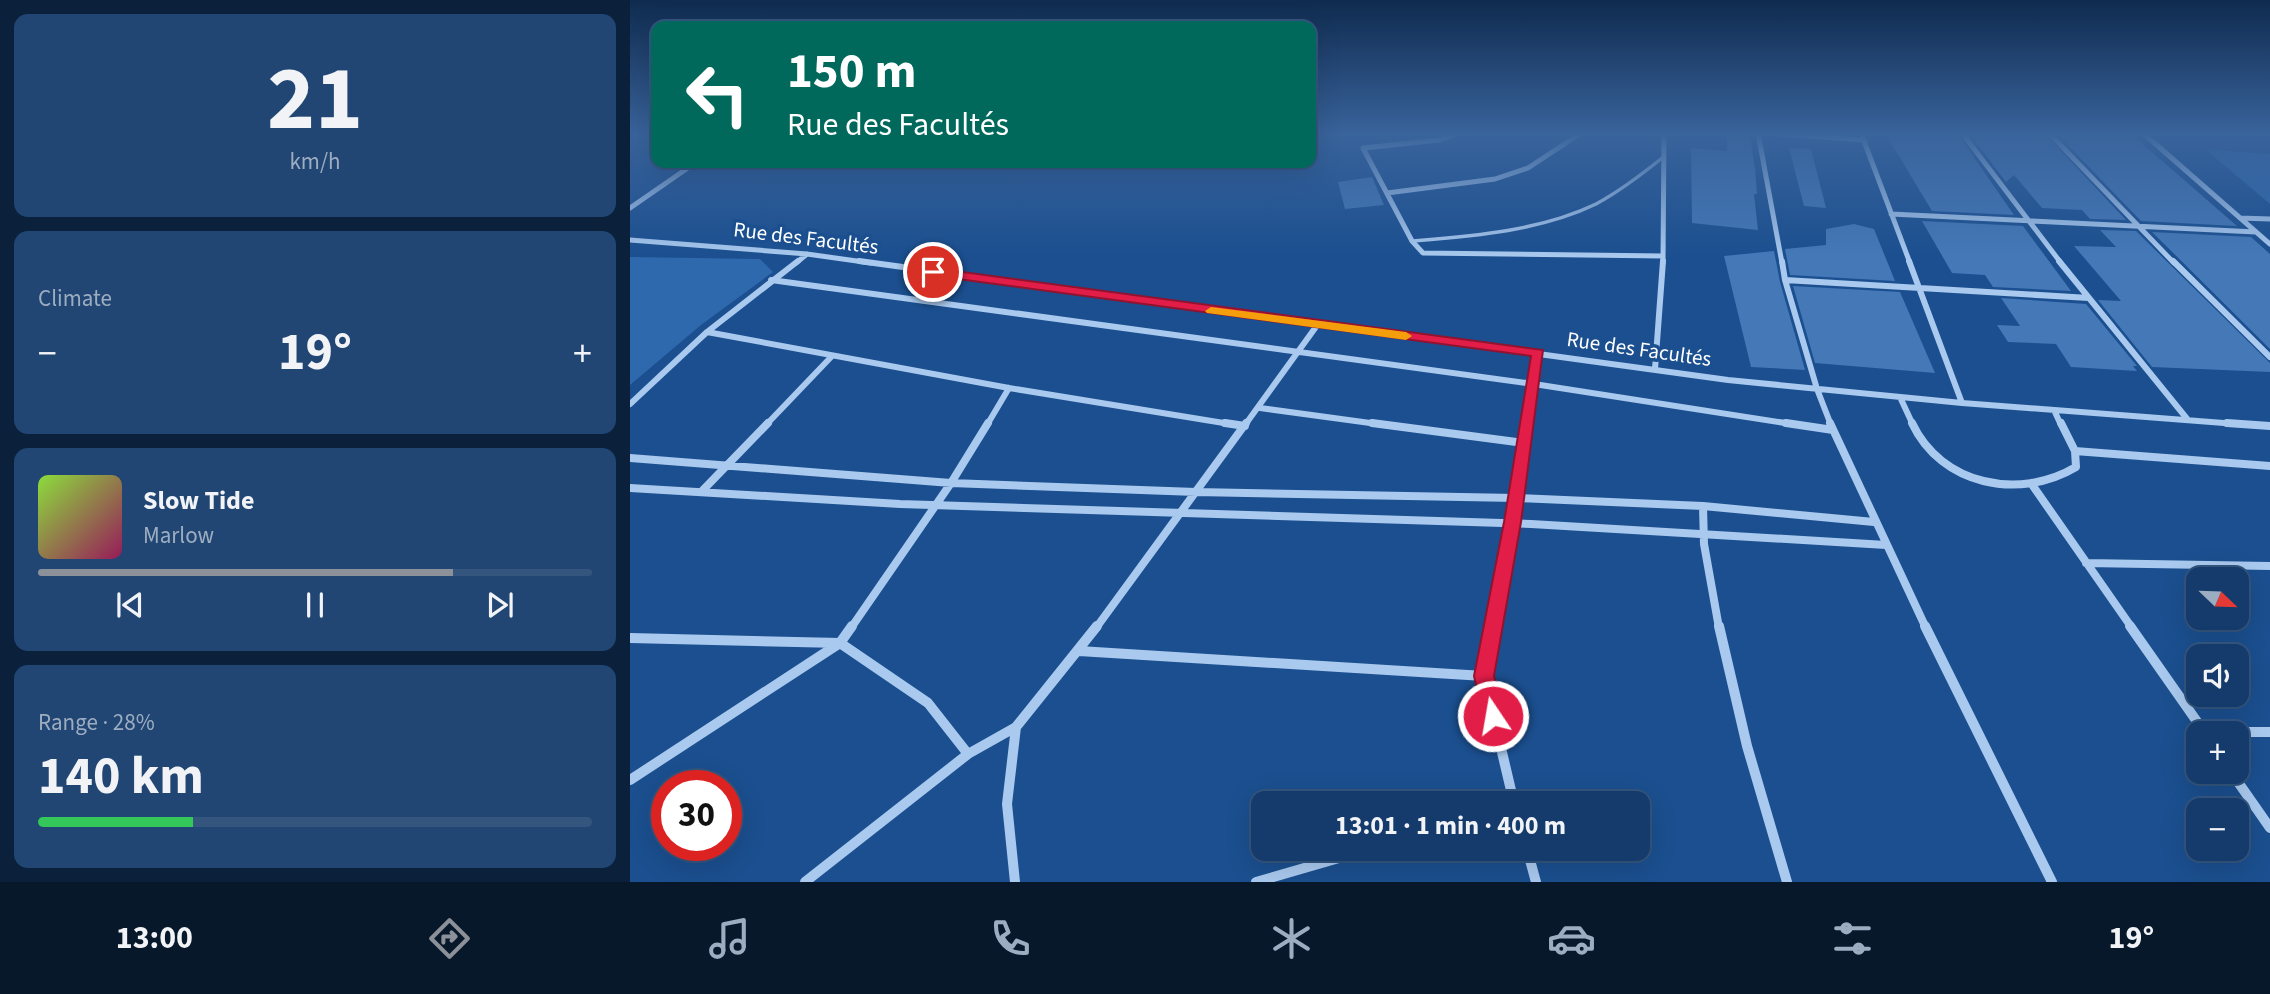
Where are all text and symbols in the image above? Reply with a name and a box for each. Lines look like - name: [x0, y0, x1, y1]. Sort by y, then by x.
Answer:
- text: 21: [267, 35, 363, 164]
- text: 150 m: [787, 37, 916, 107]
- icon: left: [672, 49, 763, 140]
- text: Rue des Facultés: [787, 102, 1009, 148]
- text: km/h: [289, 145, 341, 178]
- street label: Rue des Facultés: [732, 214, 880, 262]
- pin: [903, 242, 963, 302]
- icon: arrive: [914, 253, 952, 291]
- text: Climate: [38, 282, 112, 315]
- text: 19°: [278, 316, 352, 390]
- street label: Rue des Facultés: [1565, 324, 1713, 374]
- text: −: [38, 327, 57, 381]
- text: +: [573, 327, 592, 381]
- text: Slow Tide: [143, 482, 254, 519]
- text: Marlow: [143, 519, 214, 552]
- north arrow: [2186, 567, 2249, 630]
- map controls: [2186, 567, 2249, 861]
- icon: previous: [111, 586, 149, 624]
- icon: pause: [296, 586, 334, 624]
- icon: next: [481, 586, 519, 624]
- button: sound: [2186, 644, 2249, 707]
- position arrow: [1456, 679, 1530, 753]
- text: Range · 28%: [38, 706, 155, 739]
- button: +: [2186, 721, 2249, 784]
- text: 140 km: [38, 740, 204, 814]
- speed limit sign: 30: [651, 770, 742, 861]
- button: −: [2186, 798, 2249, 861]
- text: 13:01 · 1 min · 400 m: [1335, 807, 1566, 844]
- icon: directions: [425, 914, 474, 963]
- icon: music: [705, 914, 754, 963]
- icon: phone: [986, 914, 1035, 963]
- icon: climate: [1267, 914, 1316, 963]
- icon: car: [1547, 914, 1596, 963]
- icon: filters: [1828, 914, 1877, 963]
- text: 13:00: [116, 915, 193, 961]
- text: 19°: [2109, 915, 2154, 961]

